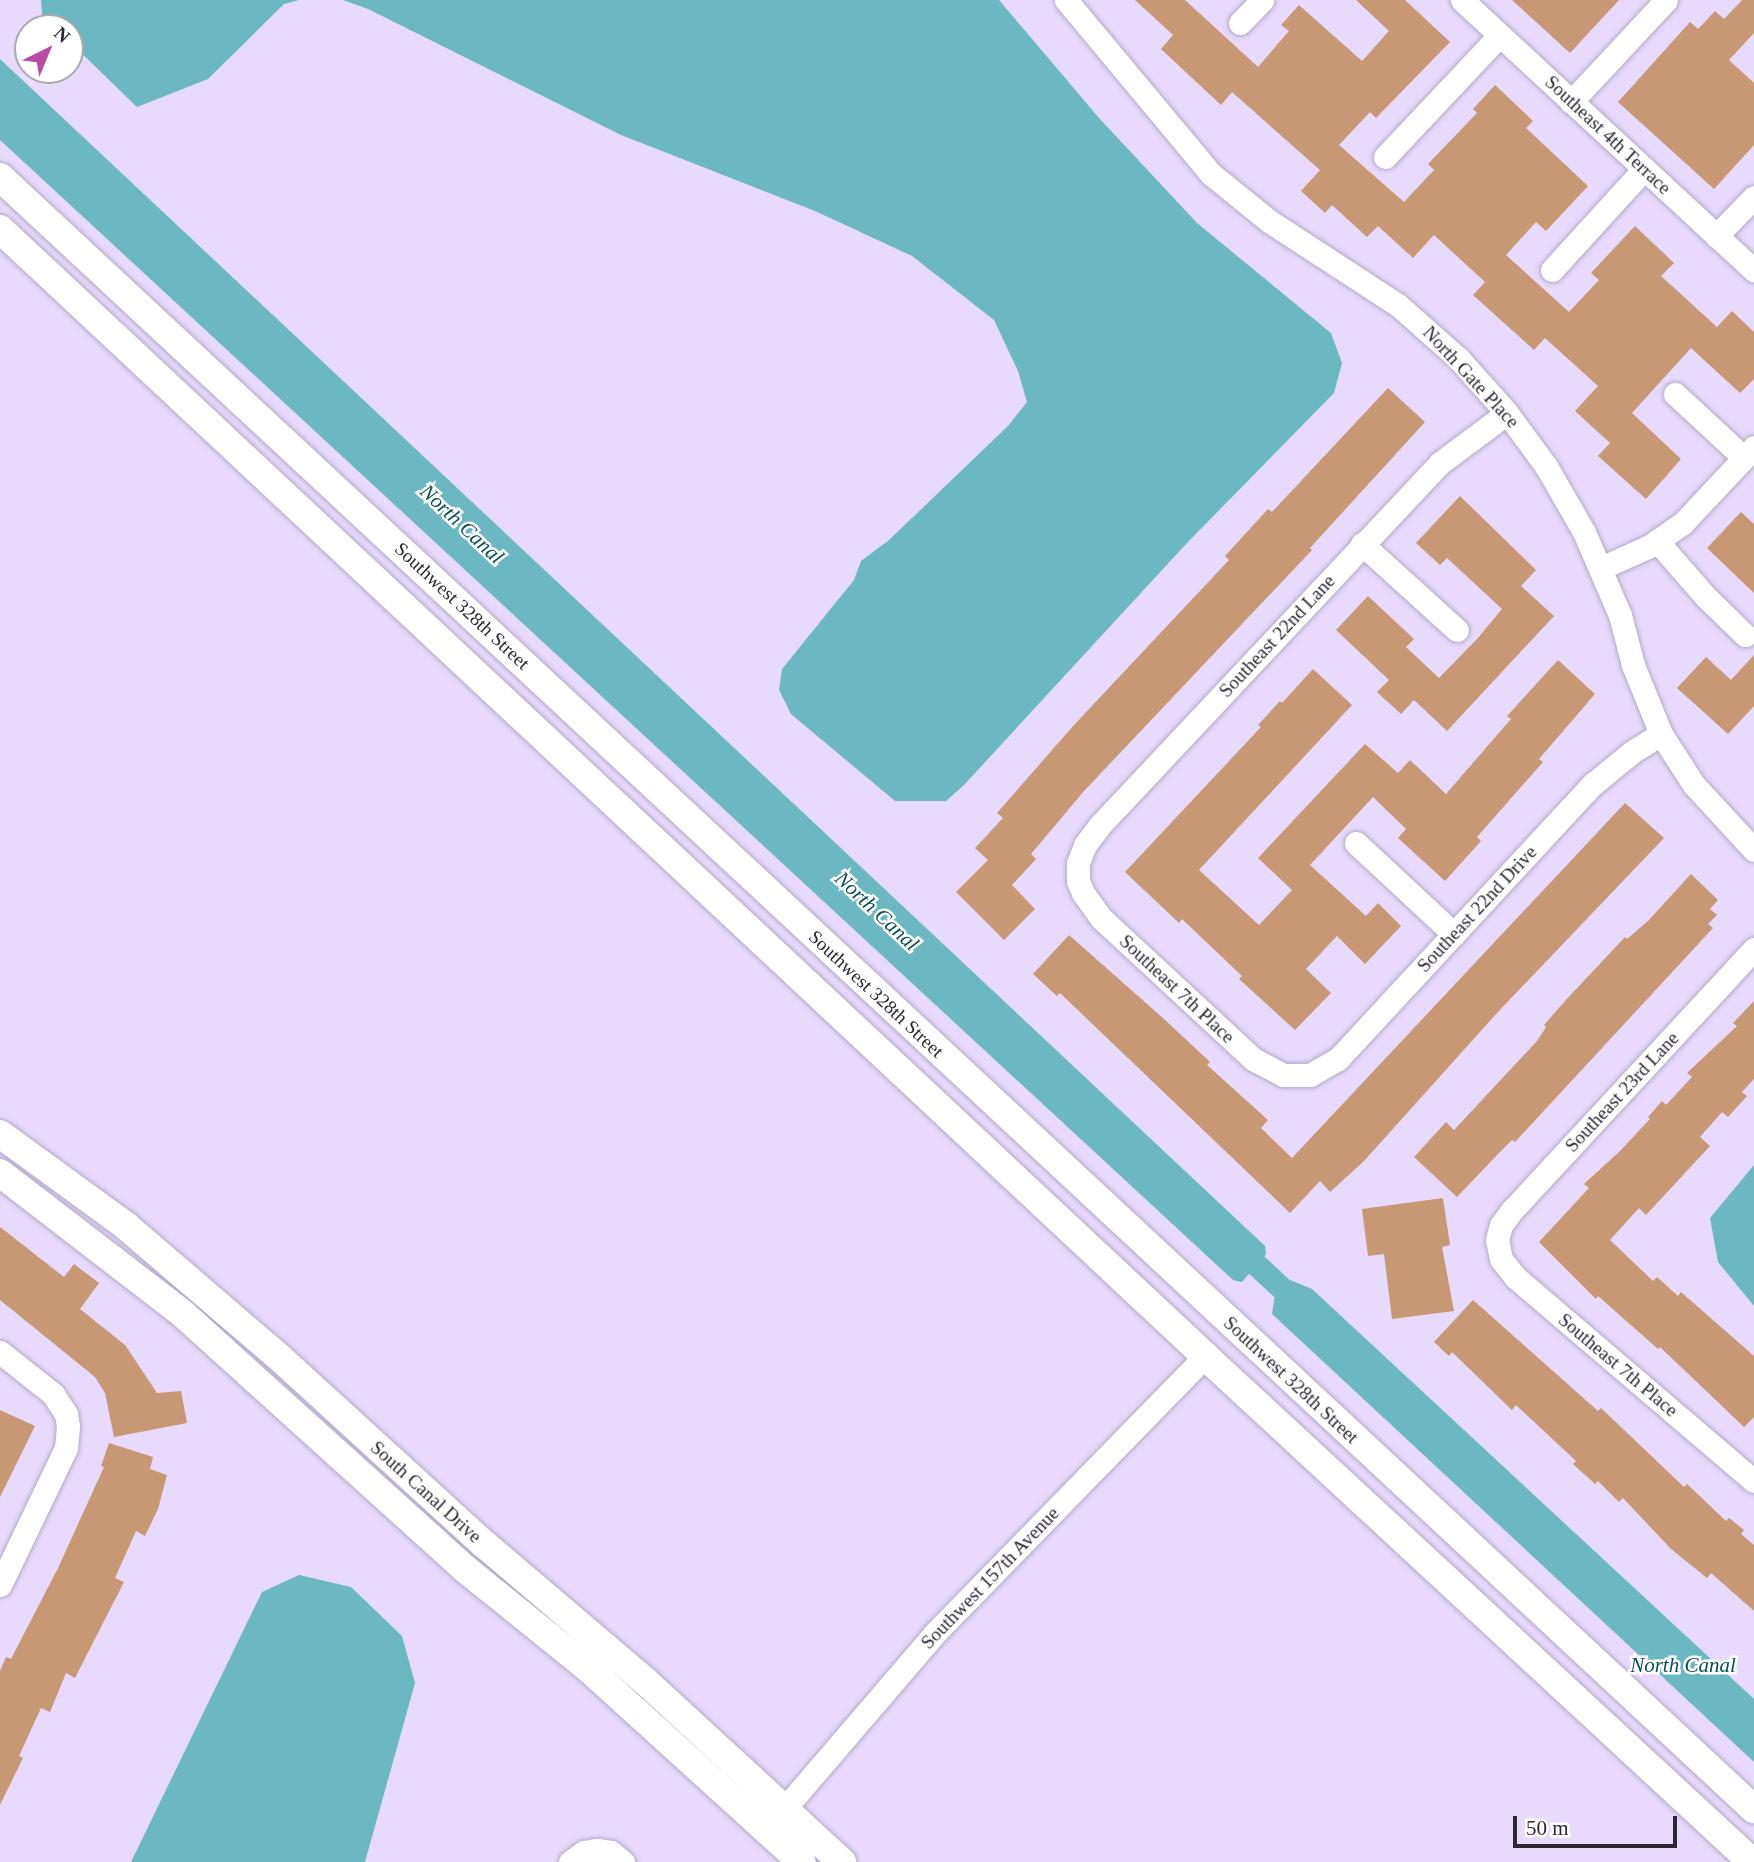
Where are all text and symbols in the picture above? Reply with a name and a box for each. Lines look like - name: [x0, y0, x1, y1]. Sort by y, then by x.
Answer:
- north arrow: [14, 14, 84, 84]
- text: N: [50, 22, 74, 47]
- street label: Southeast 4th Terrace: [1540, 71, 1676, 199]
- street label: North Gate Place: [1418, 321, 1524, 433]
- water label: North Canal: [415, 479, 509, 569]
- street label: Southwest 328th Street: [390, 538, 534, 674]
- street label: Southeast 22nd Lane: [1214, 570, 1340, 702]
- street label: Southeast 22nd Drive: [1413, 841, 1541, 977]
- water label: North Canal: [830, 866, 924, 956]
- street label: Southwest 328th Street: [804, 926, 948, 1062]
- street label: Southeast 7th Place: [1115, 930, 1239, 1048]
- street label: Southeast 23rd Lane: [1560, 1027, 1684, 1157]
- street label: Southeast 7th Place: [1554, 1308, 1682, 1422]
- street label: Southwest 328th Street: [1219, 1312, 1363, 1448]
- street label: South Canal Drive: [366, 1436, 486, 1548]
- street label: Southwest 157th Avenue: [916, 1502, 1064, 1654]
- water label: North Canal: [1630, 1652, 1736, 1678]
- scale bar: [1516, 1802, 1680, 1846]
- text: 50 m: [1526, 1816, 1569, 1840]

